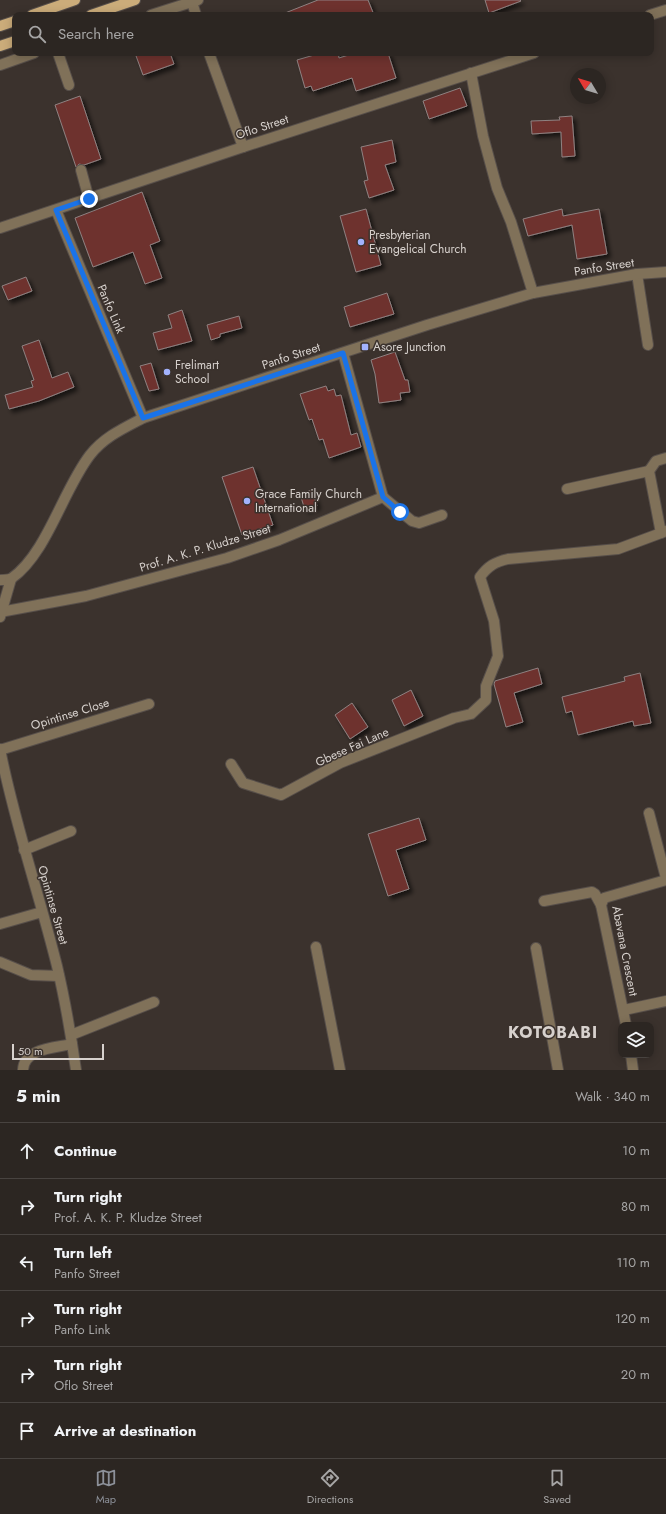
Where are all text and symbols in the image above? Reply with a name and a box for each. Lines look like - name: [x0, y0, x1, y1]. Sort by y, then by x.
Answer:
- search box: [12, 12, 654, 56]
- icon: search: [26, 23, 48, 45]
- text: Search here: [58, 23, 134, 45]
- north arrow: [570, 68, 606, 104]
- street label: Oflo Street: [233, 110, 291, 144]
- route end: [80, 190, 98, 208]
- place label: Presbyterian Evangelical Church: [369, 226, 467, 258]
- marker: Presbyterian Evangelical Church: [356, 237, 366, 247]
- street label: Panfo Street: [573, 253, 635, 281]
- street label: Panfo Link: [93, 282, 130, 337]
- street label: Panfo Street: [259, 338, 323, 374]
- place label: Asore Junction: [373, 338, 446, 356]
- marker: Asore Junction: [360, 342, 370, 352]
- place label: Frelimart School: [175, 356, 219, 388]
- marker: Frelimart School: [162, 367, 172, 377]
- place label: Grace Family Church International: [255, 485, 362, 517]
- marker: Grace Family Church International: [242, 496, 252, 506]
- route start: [391, 503, 409, 521]
- street label: Prof. A. K. P. Kludze Street: [137, 519, 273, 577]
- street label: Opintinse Close: [29, 694, 111, 734]
- street label: Gbese Fai Lane: [312, 723, 392, 771]
- street label: Opintinse Street: [33, 863, 73, 947]
- street label: Abavana Crescent: [607, 904, 643, 998]
- district label: KOTOBABI: [508, 1021, 598, 1044]
- map controls: [618, 1022, 654, 1058]
- button: layers: [618, 1022, 654, 1058]
- scale bar: [12, 1042, 104, 1061]
- text: 50 m: [18, 1043, 43, 1059]
- text: 5 min: [16, 1084, 60, 1108]
- text: Walk · 340 m: [575, 1087, 650, 1106]
- icon: ahead: [16, 1140, 38, 1162]
- text: Continue: [54, 1140, 117, 1162]
- text: 10 m: [622, 1141, 650, 1160]
- text: Turn right: [54, 1186, 122, 1208]
- icon: right: [16, 1196, 38, 1218]
- text: 80 m: [621, 1197, 650, 1216]
- text: Prof. A. K. P. Kludze Street: [54, 1208, 202, 1227]
- text: Turn left: [54, 1242, 112, 1264]
- icon: left: [16, 1252, 38, 1274]
- text: 110 m: [616, 1253, 650, 1272]
- text: Panfo Street: [54, 1264, 120, 1283]
- text: Turn right: [54, 1298, 122, 1320]
- icon: right: [16, 1308, 38, 1330]
- text: 120 m: [615, 1309, 650, 1328]
- text: Panfo Link: [54, 1320, 110, 1339]
- text: Turn right: [54, 1354, 122, 1376]
- icon: right: [16, 1364, 38, 1386]
- text: 20 m: [621, 1365, 650, 1384]
- text: Oflo Street: [54, 1376, 113, 1395]
- icon: arrive: [16, 1420, 38, 1442]
- text: Arrive at destination: [54, 1420, 196, 1442]
- tab: Map: [95, 1467, 117, 1507]
- tab: Directions: [307, 1467, 353, 1507]
- tab: Saved: [543, 1467, 571, 1507]

